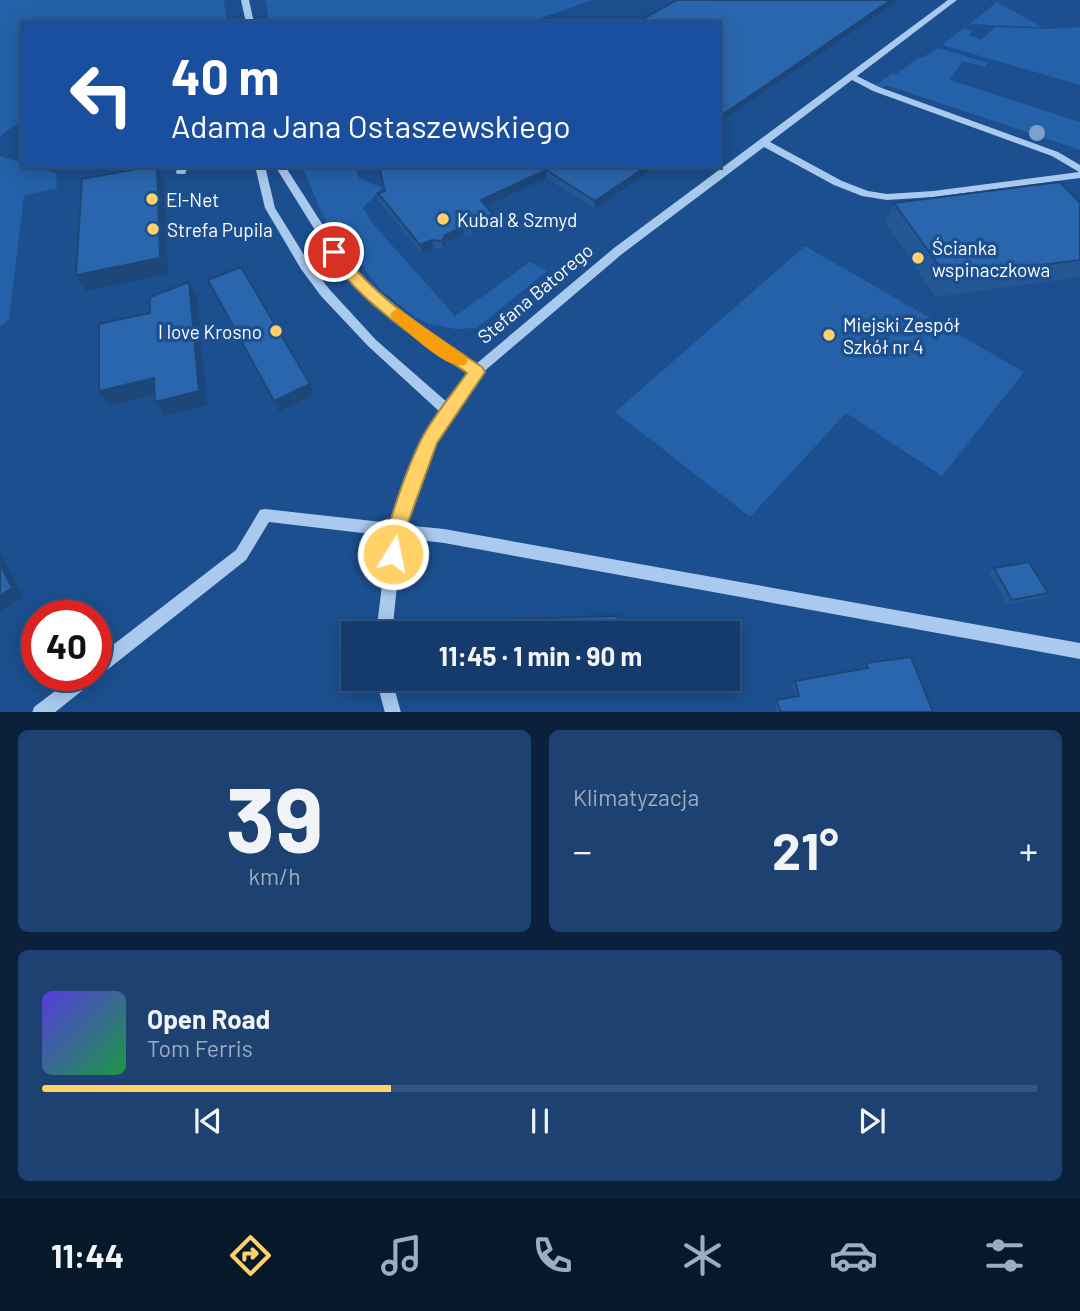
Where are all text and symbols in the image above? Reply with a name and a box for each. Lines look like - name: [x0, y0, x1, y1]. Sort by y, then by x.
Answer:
- text: 40 m: [171, 46, 279, 105]
- icon: left: [56, 49, 147, 140]
- text: Adama Jana Ostaszewskiego: [171, 106, 571, 144]
- place label: El-Net: [166, 188, 219, 211]
- marker: El-Net: [144, 191, 160, 207]
- place label: Kubal & Szmyd: [457, 208, 577, 231]
- marker: Kubal & Szmyd: [435, 211, 451, 227]
- place label: Strefa Pupila: [167, 218, 273, 241]
- marker: Strefa Pupila: [145, 221, 161, 237]
- pin: [304, 222, 364, 282]
- icon: arrive: [315, 233, 353, 271]
- place label: Ścianka wspinaczkowa: [932, 236, 1050, 281]
- street label: Stefana Batorego: [473, 238, 597, 348]
- marker: Ścianka wspinaczkowa: [910, 250, 926, 266]
- place label: Miejski Zespół Szkół nr 4: [843, 313, 961, 358]
- place label: I love Krosno: [158, 320, 262, 343]
- marker: I love Krosno: [268, 323, 284, 339]
- marker: Miejski Zespół Szkół nr 4: [821, 327, 837, 343]
- position arrow: [356, 517, 430, 591]
- speed limit sign: 40: [21, 600, 112, 691]
- text: 11:45 · 1 min · 90 m: [439, 640, 642, 671]
- text: 39: [226, 762, 323, 871]
- text: Klimatyzacja: [573, 783, 699, 811]
- text: 21°: [772, 818, 839, 880]
- text: −: [573, 827, 592, 873]
- text: +: [1019, 827, 1038, 873]
- text: km/h: [248, 862, 301, 890]
- text: Open Road: [147, 1003, 270, 1034]
- text: Tom Ferris: [147, 1034, 253, 1062]
- icon: previous: [189, 1102, 227, 1140]
- icon: pause: [521, 1102, 559, 1140]
- icon: next: [853, 1102, 891, 1140]
- icon: directions: [226, 1231, 275, 1280]
- icon: music: [377, 1231, 426, 1280]
- icon: phone: [528, 1231, 577, 1280]
- icon: climate: [678, 1231, 727, 1280]
- icon: car: [829, 1231, 878, 1280]
- icon: filters: [980, 1231, 1029, 1280]
- text: 11:44: [51, 1236, 124, 1274]

